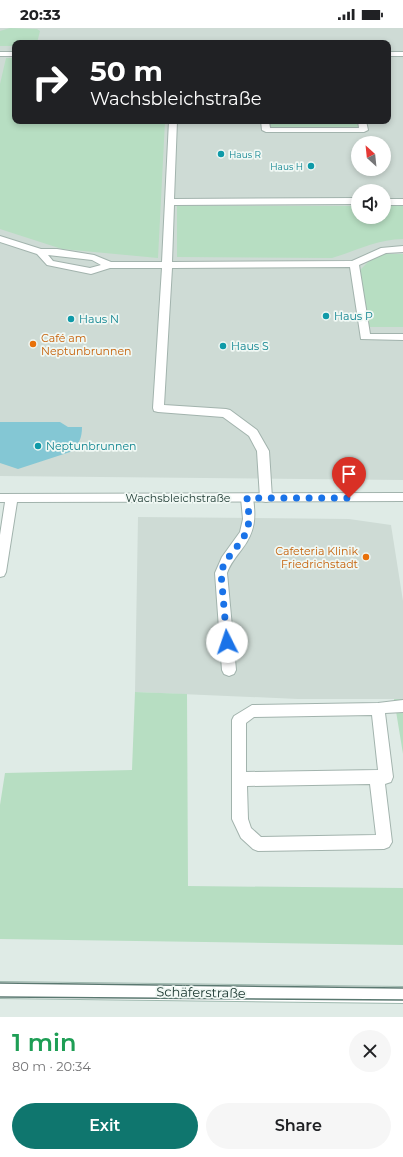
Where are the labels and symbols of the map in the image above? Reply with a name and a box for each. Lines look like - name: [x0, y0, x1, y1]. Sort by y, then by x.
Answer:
- north arrow: [351, 136, 391, 176]
- marker: Haus R: [216, 149, 226, 159]
- place label: Haus R: [229, 149, 261, 160]
- place label: Haus H: [270, 161, 303, 172]
- marker: Haus H: [306, 161, 316, 171]
- place label: Haus P: [334, 309, 373, 323]
- marker: Haus P: [321, 311, 331, 321]
- place label: Haus N: [79, 312, 119, 326]
- marker: Haus N: [66, 314, 76, 324]
- place label: Café am Neptunbrunnen: [41, 331, 132, 358]
- marker: Café am Neptunbrunnen: [28, 339, 38, 349]
- place label: Haus S: [231, 339, 269, 353]
- marker: Haus S: [218, 341, 228, 351]
- place label: Neptunbrunnen: [46, 439, 137, 453]
- marker: Neptunbrunnen: [33, 441, 43, 451]
- pin: [332, 457, 366, 498]
- street label: Wachsbleichstraße: [126, 491, 231, 505]
- place label: Cafeteria Klinik Friedrichstadt: [275, 544, 359, 571]
- marker: Cafeteria Klinik Friedrichstadt: [361, 552, 371, 562]
- position arrow: [206, 621, 248, 663]
- street label: Schäferstraße: [156, 983, 246, 1001]

